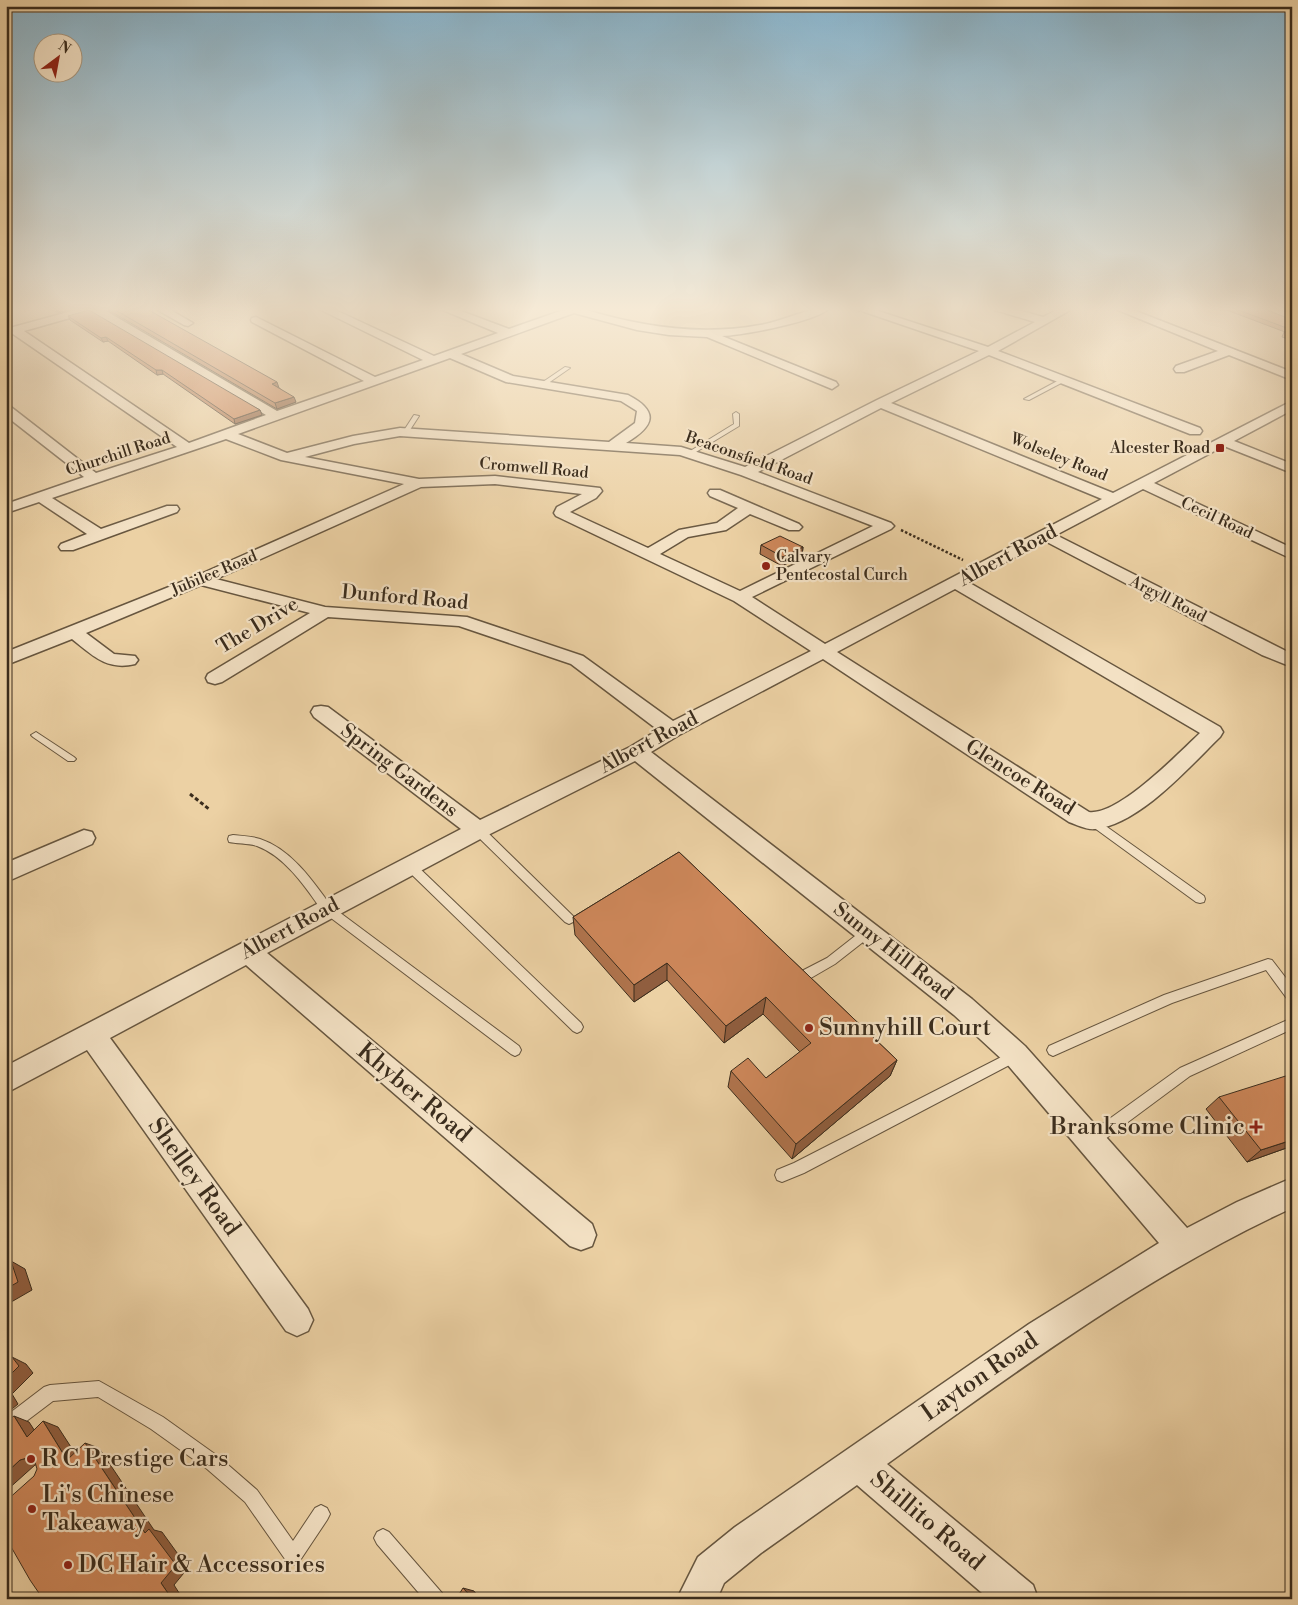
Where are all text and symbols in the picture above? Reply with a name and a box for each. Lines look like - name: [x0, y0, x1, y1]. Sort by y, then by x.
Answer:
- north arrow: [32, 32, 82, 82]
- text: N: [55, 37, 74, 58]
- street label: Beaconsfield Road: [682, 427, 815, 489]
- street label: Churchill Road: [63, 428, 173, 480]
- street label: Wolseley Road: [1006, 428, 1111, 486]
- place label: Alcester Road: [1109, 438, 1210, 458]
- marker: Alcester Road: [1214, 442, 1226, 454]
- street label: Cromwell Road: [479, 453, 589, 483]
- street label: Cecil Road: [1178, 493, 1256, 543]
- street label: Albert Road: [954, 519, 1062, 593]
- street label: Jubilee Road: [167, 546, 260, 601]
- place label: Calvary Pentecostal Curch: [776, 547, 908, 585]
- marker: Calvary Pentecostal Curch: [760, 560, 772, 572]
- street label: Argyll Road: [1125, 571, 1210, 627]
- street label: Dunford Road: [341, 580, 470, 616]
- street label: The Drive: [213, 592, 303, 660]
- street label: Albert Road: [595, 706, 703, 780]
- street label: Spring Gardens: [335, 719, 463, 823]
- street label: Glencoe Road: [961, 734, 1080, 822]
- street label: Albert Road: [236, 892, 344, 966]
- street label: Sunny Hill Road: [828, 897, 958, 1007]
- place label: Sunnyhill Court: [819, 1013, 992, 1043]
- marker: Sunnyhill Court: [803, 1022, 815, 1034]
- street label: Khyber Road: [351, 1036, 478, 1150]
- street label: Shelley Road: [141, 1112, 247, 1242]
- place label: Branksome Clinic: [1049, 1112, 1245, 1142]
- marker: Branksome Clinic: [1249, 1120, 1263, 1134]
- street label: Layton Road: [916, 1325, 1045, 1428]
- place label: R C Prestige Cars: [41, 1444, 229, 1474]
- marker: R C Prestige Cars: [25, 1453, 37, 1465]
- street label: Shillito Road: [864, 1464, 991, 1578]
- place label: Li's Chinese Takeaway: [42, 1480, 174, 1538]
- marker: Li's Chinese Takeaway: [26, 1503, 38, 1515]
- place label: DC Hair & Accessories: [78, 1550, 325, 1580]
- marker: DC Hair & Accessories: [62, 1559, 74, 1571]

